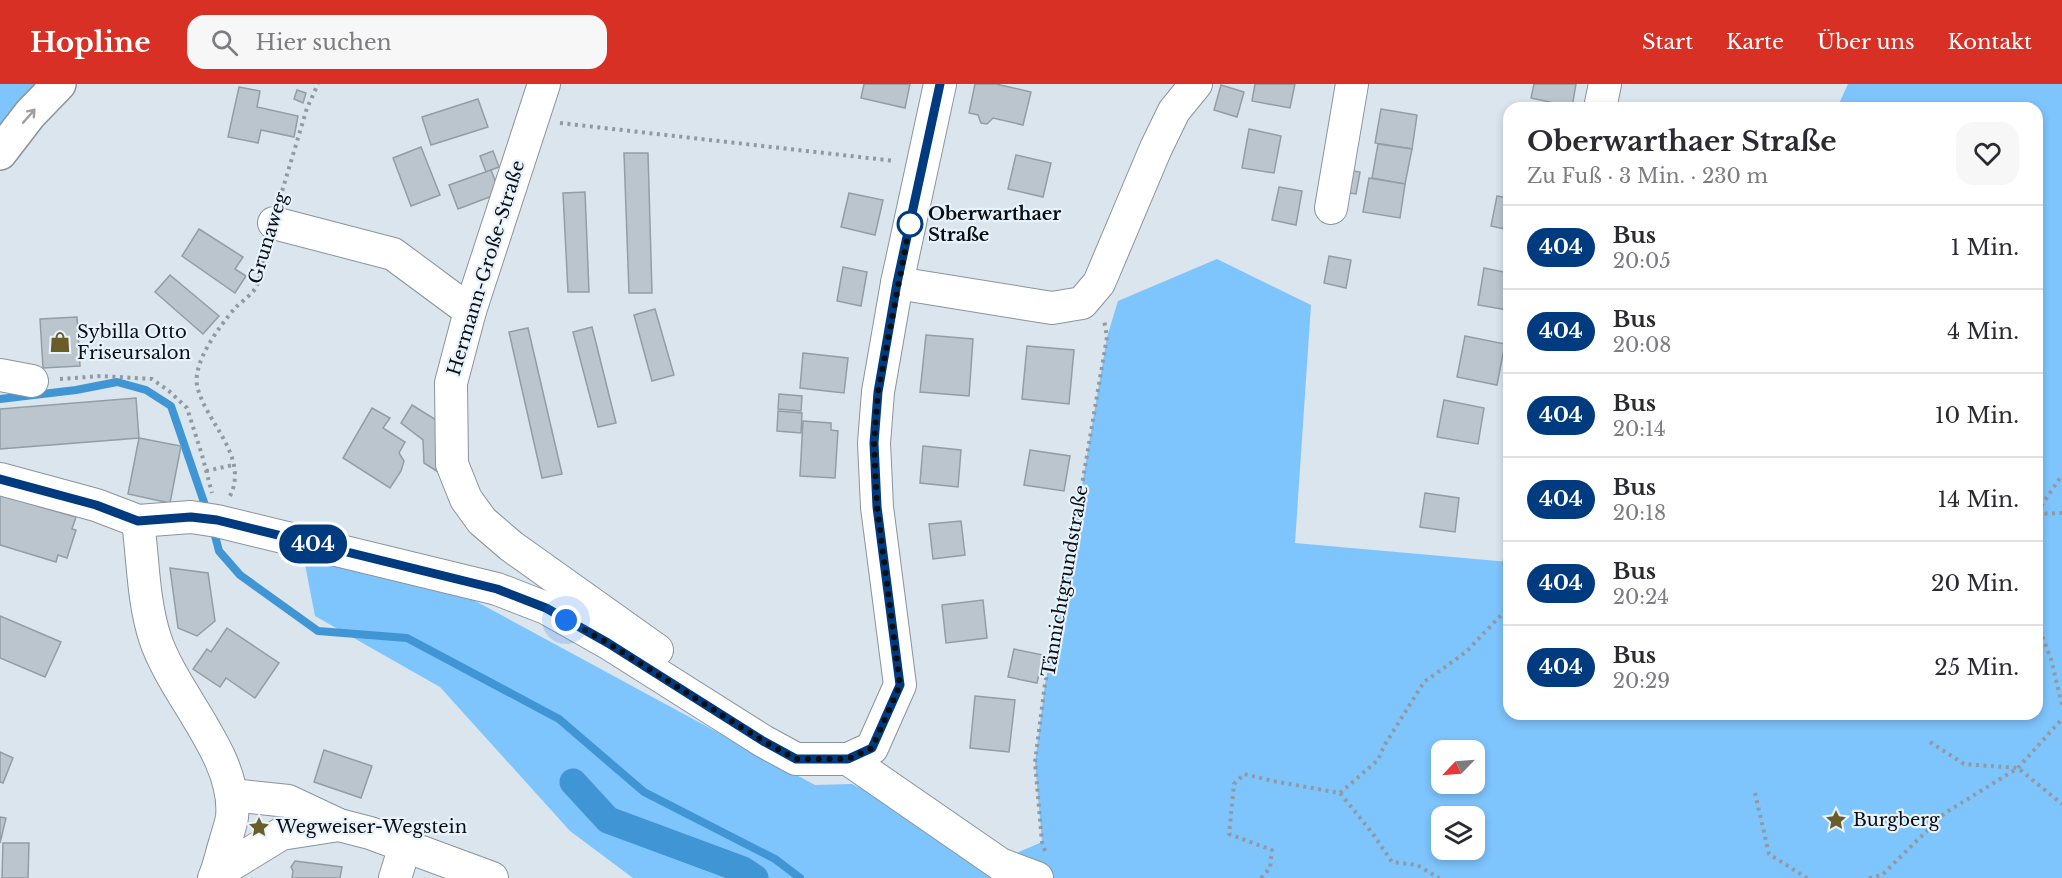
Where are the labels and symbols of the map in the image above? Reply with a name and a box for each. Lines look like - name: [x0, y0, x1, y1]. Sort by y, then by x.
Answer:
- one-way arrow: [22, 109, 36, 124]
- street label: Hermann-Große-Straße: [443, 158, 529, 378]
- street label: Grunaweg: [244, 189, 292, 286]
- place label: Oberwarthaer Straße: [928, 203, 1061, 246]
- marker: Oberwarthaer Straße: [897, 211, 923, 237]
- place label: Sybilla Otto Friseursalon: [77, 321, 191, 364]
- shop icon: Sybilla Otto Friseursalon: [48, 330, 72, 354]
- street label: Tännichtgrundstraße: [1037, 483, 1093, 679]
- line badge: 404: [278, 524, 348, 564]
- your location: [551, 605, 581, 635]
- north arrow: [1431, 740, 1485, 794]
- place icon: Burgberg: [1824, 808, 1848, 832]
- place label: Burgberg: [1853, 809, 1940, 831]
- place icon: Wegweiser-Wegstein: [247, 815, 271, 839]
- place label: Wegweiser-Wegstein: [275, 816, 467, 838]

